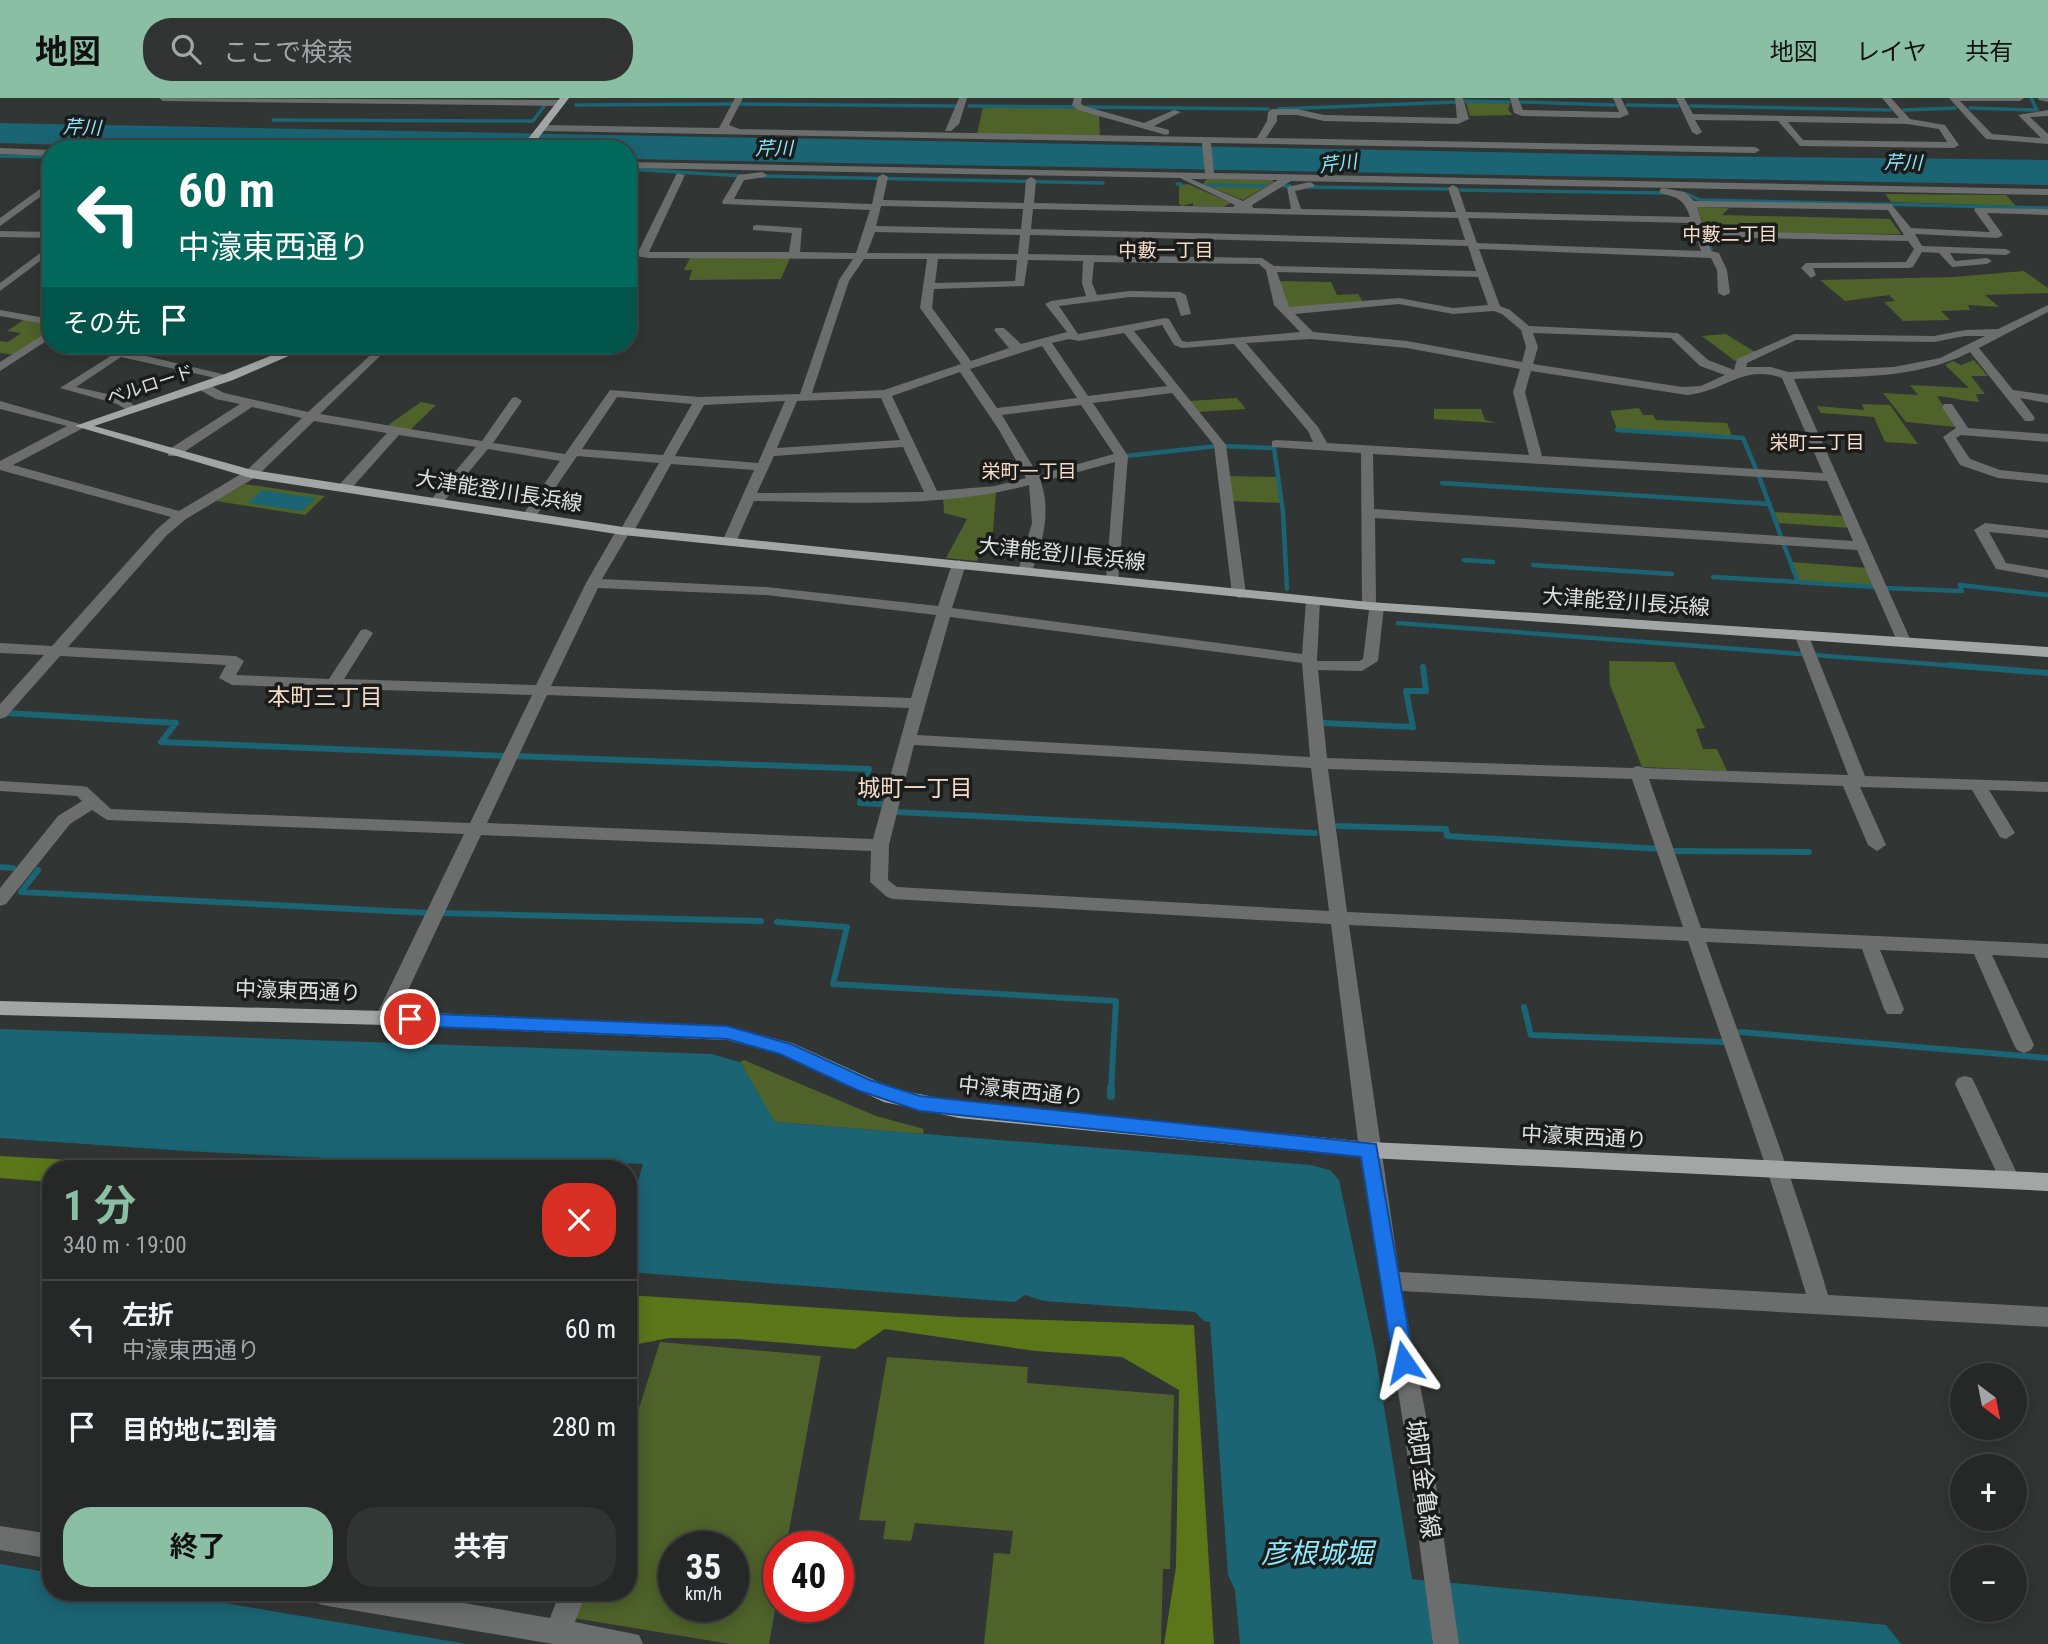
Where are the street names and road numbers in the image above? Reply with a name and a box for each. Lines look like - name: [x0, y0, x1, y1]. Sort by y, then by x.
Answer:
- street label: ベルロード: [104, 361, 196, 408]
- street label: 大津能登川長浜線: [414, 466, 584, 516]
- street label: 大津能登川長浜線: [977, 533, 1147, 575]
- street label: 大津能登川長浜線: [1541, 584, 1711, 620]
- street label: 中濠東西通り: [235, 977, 361, 1005]
- street label: 中濠東西通り: [957, 1072, 1085, 1110]
- street label: 中濠東西通り: [1520, 1122, 1648, 1152]
- street label: 城町金亀線: [1401, 1418, 1445, 1540]

